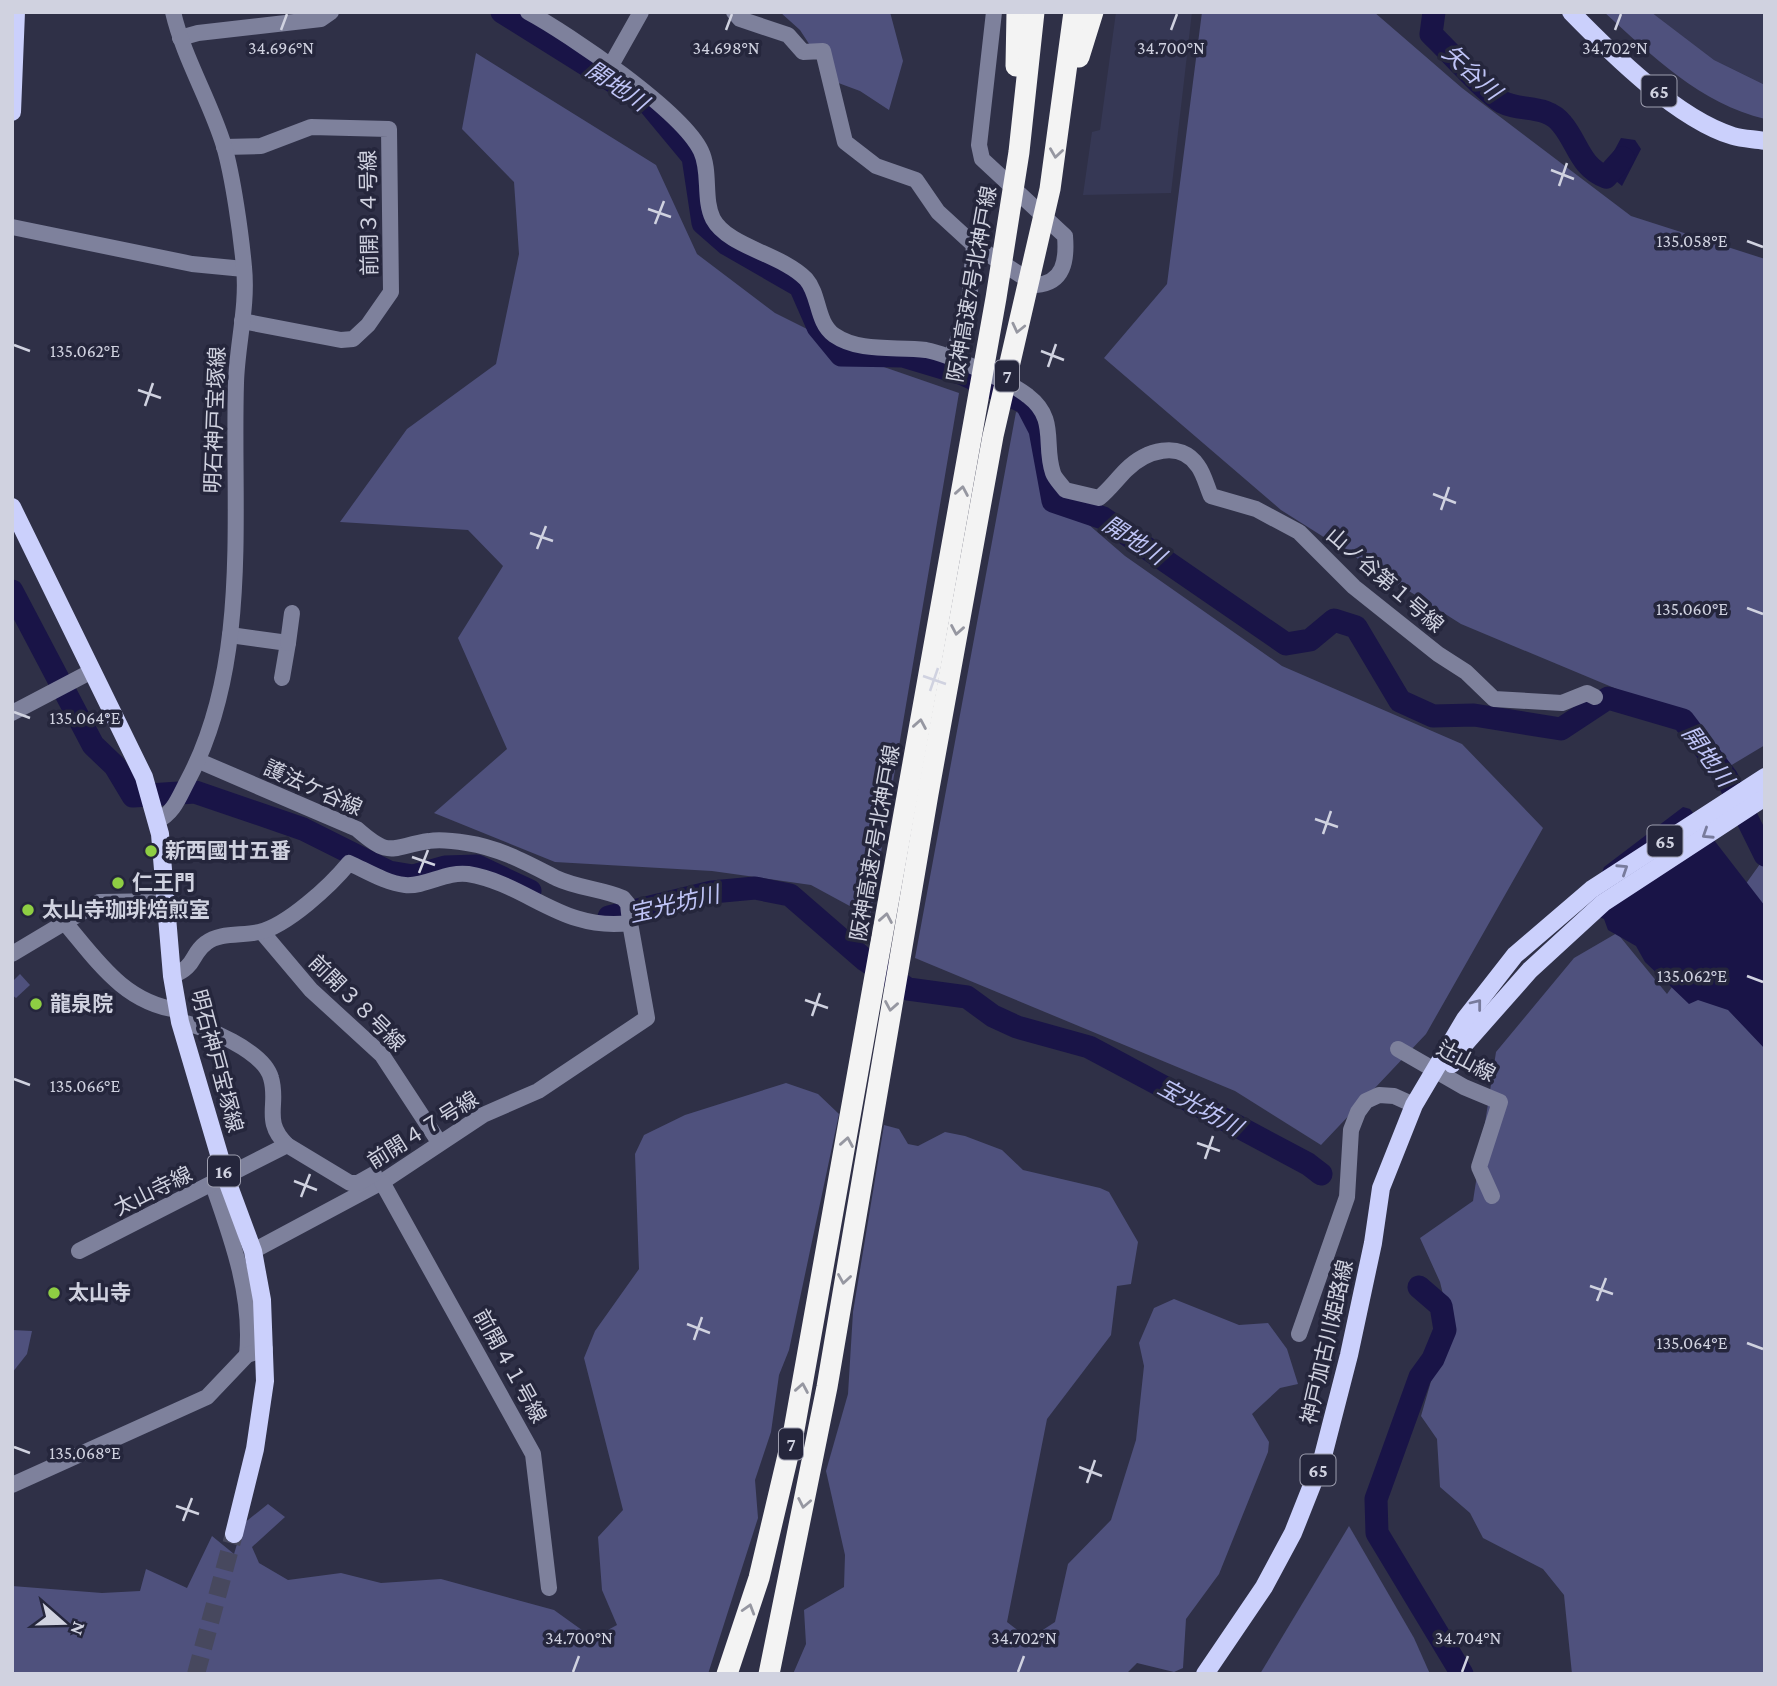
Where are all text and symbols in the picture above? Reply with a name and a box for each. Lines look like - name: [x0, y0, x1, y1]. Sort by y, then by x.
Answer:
- text: 34.696°N: [248, 38, 314, 58]
- text: 34.698°N: [692, 38, 760, 58]
- text: 34.700°N: [1137, 38, 1205, 58]
- text: 34.702°N: [1582, 38, 1648, 58]
- water label: 矢谷川: [1438, 39, 1509, 107]
- water label: 開地川: [581, 56, 655, 118]
- road number: 65: [1642, 76, 1676, 106]
- one-way arrow: [1048, 147, 1063, 159]
- street label: 前開３４号線: [356, 150, 382, 276]
- street label: 阪神高速7号北神戸線: [943, 184, 1001, 384]
- text: 135.058°E: [1657, 231, 1728, 251]
- one-way arrow: [1012, 321, 1026, 333]
- text: 135.062°E: [50, 341, 120, 361]
- street label: 明石神戸宝塚線: [200, 346, 230, 494]
- road number: 7: [995, 360, 1019, 392]
- one-way arrow: [954, 485, 969, 497]
- water label: 開地川: [1098, 510, 1173, 571]
- street label: 山ノ谷第１号線: [1322, 523, 1448, 637]
- text: 135.060°E: [1656, 599, 1728, 619]
- one-way arrow: [950, 624, 965, 636]
- text: 135.064°E: [50, 708, 121, 728]
- one-way arrow: [912, 718, 927, 730]
- water label: 開地川: [1677, 720, 1741, 794]
- street label: 阪神高速7号北神戸線: [846, 743, 904, 943]
- street label: 護法ケ谷線: [260, 756, 366, 820]
- road number: 65: [1648, 826, 1682, 856]
- one-way arrow: [1702, 826, 1715, 839]
- place label: 新西國廿五番: [165, 839, 291, 863]
- marker: 新西國廿五番: [143, 843, 159, 859]
- one-way arrow: [1615, 864, 1628, 877]
- place label: 仁王門: [132, 871, 195, 895]
- marker: 仁王門: [110, 875, 126, 891]
- water label: 宝光坊川: [626, 880, 725, 927]
- place label: 太山寺珈琲焙煎室: [42, 898, 210, 922]
- marker: 太山寺珈琲焙煎室: [20, 902, 36, 918]
- one-way arrow: [878, 912, 893, 924]
- street label: 前開３８号線: [304, 950, 410, 1056]
- text: 135.062°E: [1657, 966, 1727, 986]
- street label: 明石神戸宝塚線: [186, 987, 248, 1135]
- place label: 龍泉院: [50, 992, 113, 1016]
- marker: 龍泉院: [28, 996, 44, 1012]
- one-way arrow: [1469, 999, 1482, 1011]
- one-way arrow: [884, 1000, 899, 1012]
- street label: 辻山線: [1433, 1036, 1499, 1086]
- water label: 宝光坊川: [1153, 1073, 1249, 1142]
- text: 135.066°E: [50, 1076, 120, 1096]
- street label: 前開４７号線: [363, 1086, 483, 1174]
- one-way arrow: [838, 1136, 853, 1148]
- road number: 16: [208, 1156, 240, 1186]
- street label: 太山寺線: [110, 1162, 196, 1220]
- street label: 神戸加古川姫路線: [1296, 1257, 1358, 1427]
- one-way arrow: [837, 1273, 852, 1285]
- place label: 太山寺: [68, 1281, 131, 1305]
- marker: 太山寺: [46, 1285, 62, 1301]
- street label: 前開４１号線: [469, 1305, 551, 1427]
- text: 135.064°E: [1657, 1333, 1728, 1353]
- one-way arrow: [793, 1382, 808, 1394]
- road number: 7: [779, 1428, 803, 1460]
- text: 135.068°E: [49, 1443, 121, 1463]
- road number: 65: [1300, 1454, 1336, 1486]
- one-way arrow: [797, 1497, 812, 1509]
- north arrow: [28, 1588, 98, 1658]
- one-way arrow: [740, 1604, 755, 1616]
- text: N: [66, 1619, 91, 1638]
- text: 34.700°N: [545, 1628, 613, 1648]
- text: 34.702°N: [991, 1628, 1057, 1648]
- text: 34.704°N: [1435, 1628, 1502, 1648]

